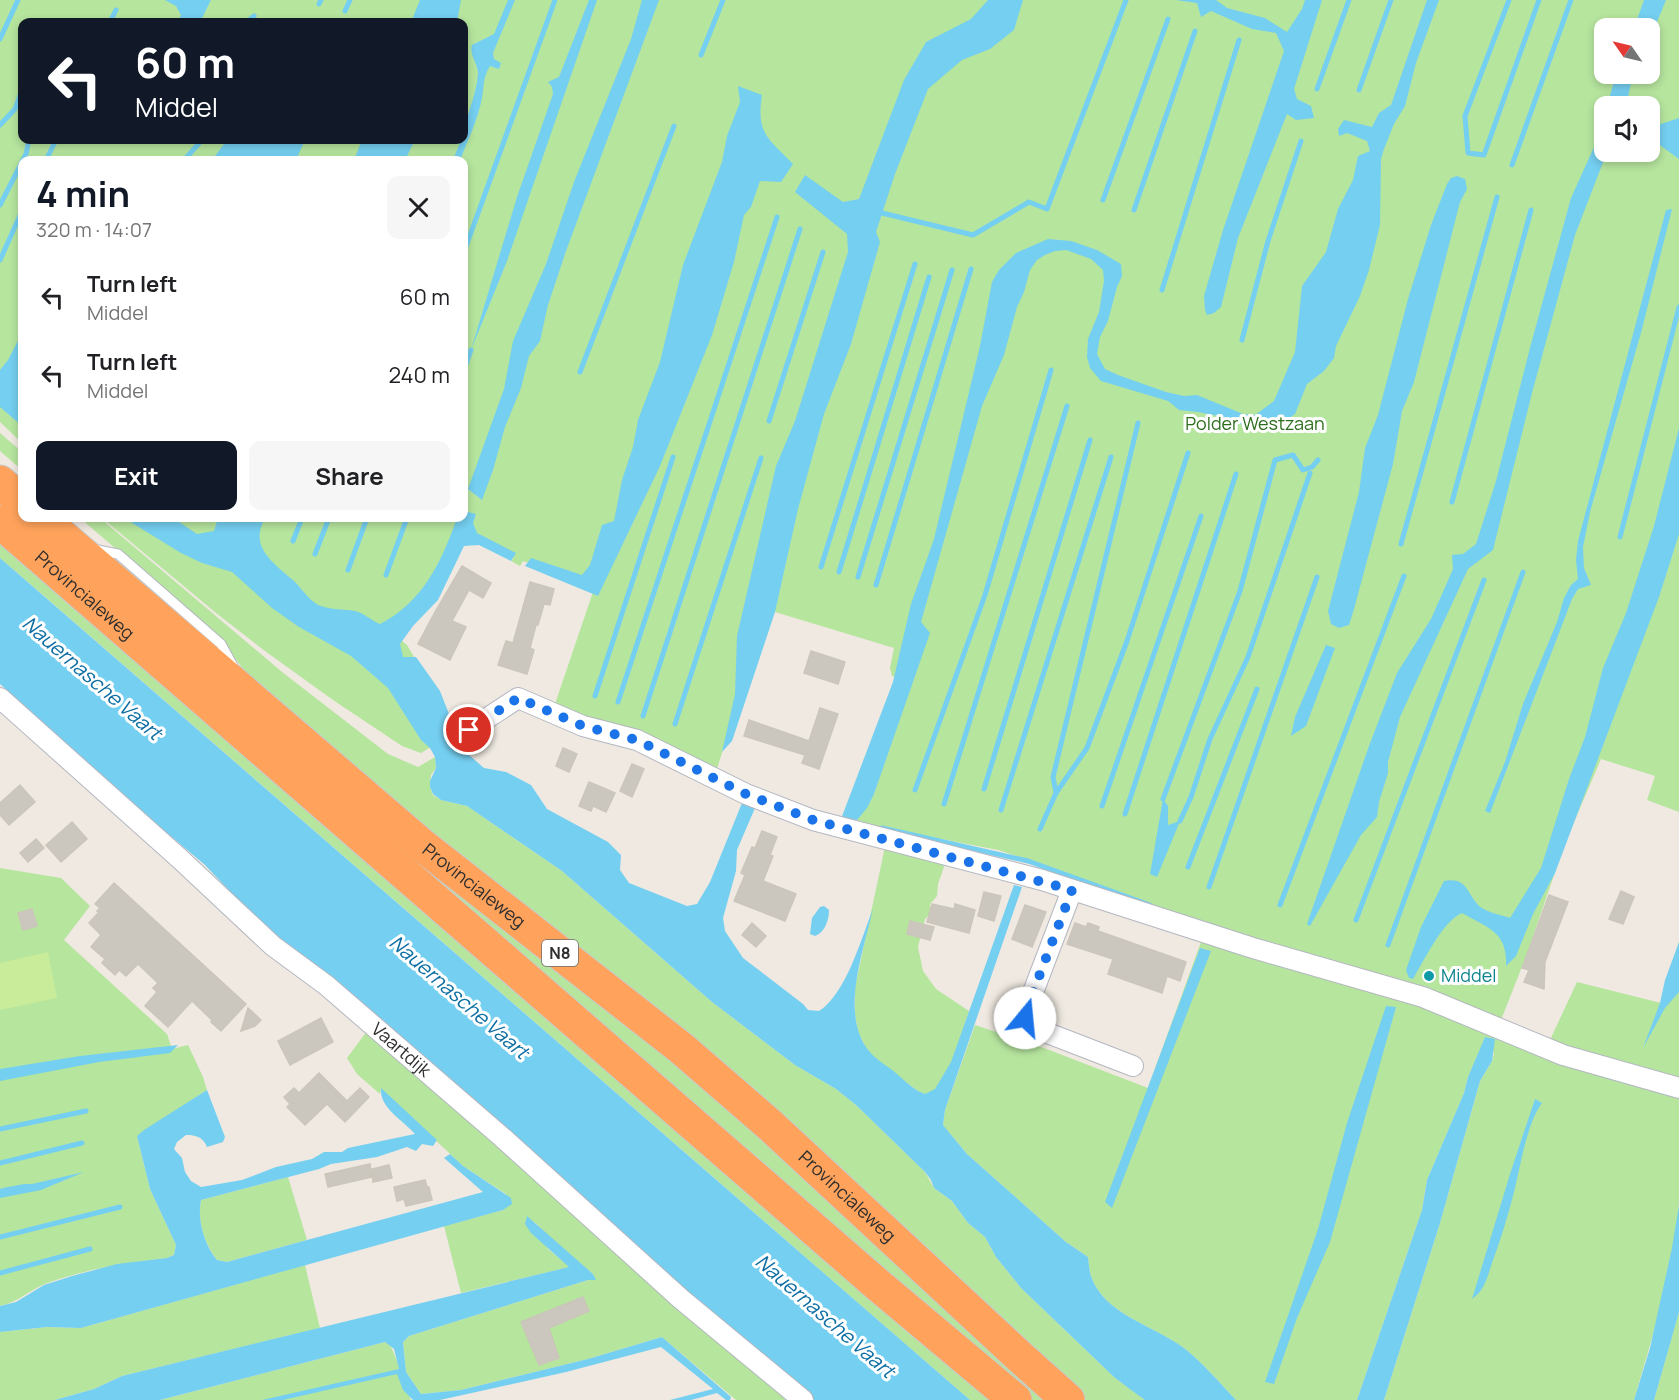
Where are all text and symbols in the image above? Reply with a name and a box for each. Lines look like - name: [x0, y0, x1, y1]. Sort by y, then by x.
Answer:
- north arrow: [1594, 18, 1660, 84]
- map controls: [1594, 18, 1660, 162]
- text: 60 m: [135, 33, 235, 91]
- icon: left: [36, 42, 114, 120]
- text: Middel: [135, 88, 218, 125]
- button: sound: [1594, 96, 1660, 162]
- text: 4 min: [36, 169, 130, 218]
- button: close: [387, 176, 450, 239]
- text: 320 m · 14:07: [36, 216, 152, 243]
- text: Turn left: [87, 269, 177, 299]
- icon: left: [36, 281, 69, 314]
- text: 60 m: [400, 282, 450, 312]
- text: Middel: [87, 299, 149, 326]
- text: Turn left: [87, 347, 177, 377]
- icon: left: [36, 359, 69, 392]
- text: 240 m: [388, 360, 450, 390]
- text: Middel: [87, 377, 149, 404]
- park label: Polder Westzaan: [1185, 411, 1325, 435]
- button: Exit: [36, 441, 237, 510]
- button: Share: [249, 441, 450, 510]
- street label: Provincialeweg: [30, 545, 140, 645]
- water label: Nauernasche Vaart: [17, 610, 169, 747]
- pin: [443, 704, 494, 755]
- icon: arrive: [452, 713, 485, 746]
- street label: Provincialeweg: [418, 837, 531, 933]
- water label: Nauernasche Vaart: [384, 929, 536, 1066]
- road number: N8: [542, 940, 578, 966]
- place label: Middel: [1441, 963, 1496, 987]
- marker: Middel: [1422, 969, 1436, 983]
- position arrow: [993, 986, 1057, 1050]
- street label: Vaartdijk: [367, 1017, 438, 1082]
- street label: Provincialeweg: [794, 1145, 901, 1247]
- water label: Nauernasche Vaart: [750, 1248, 902, 1385]

